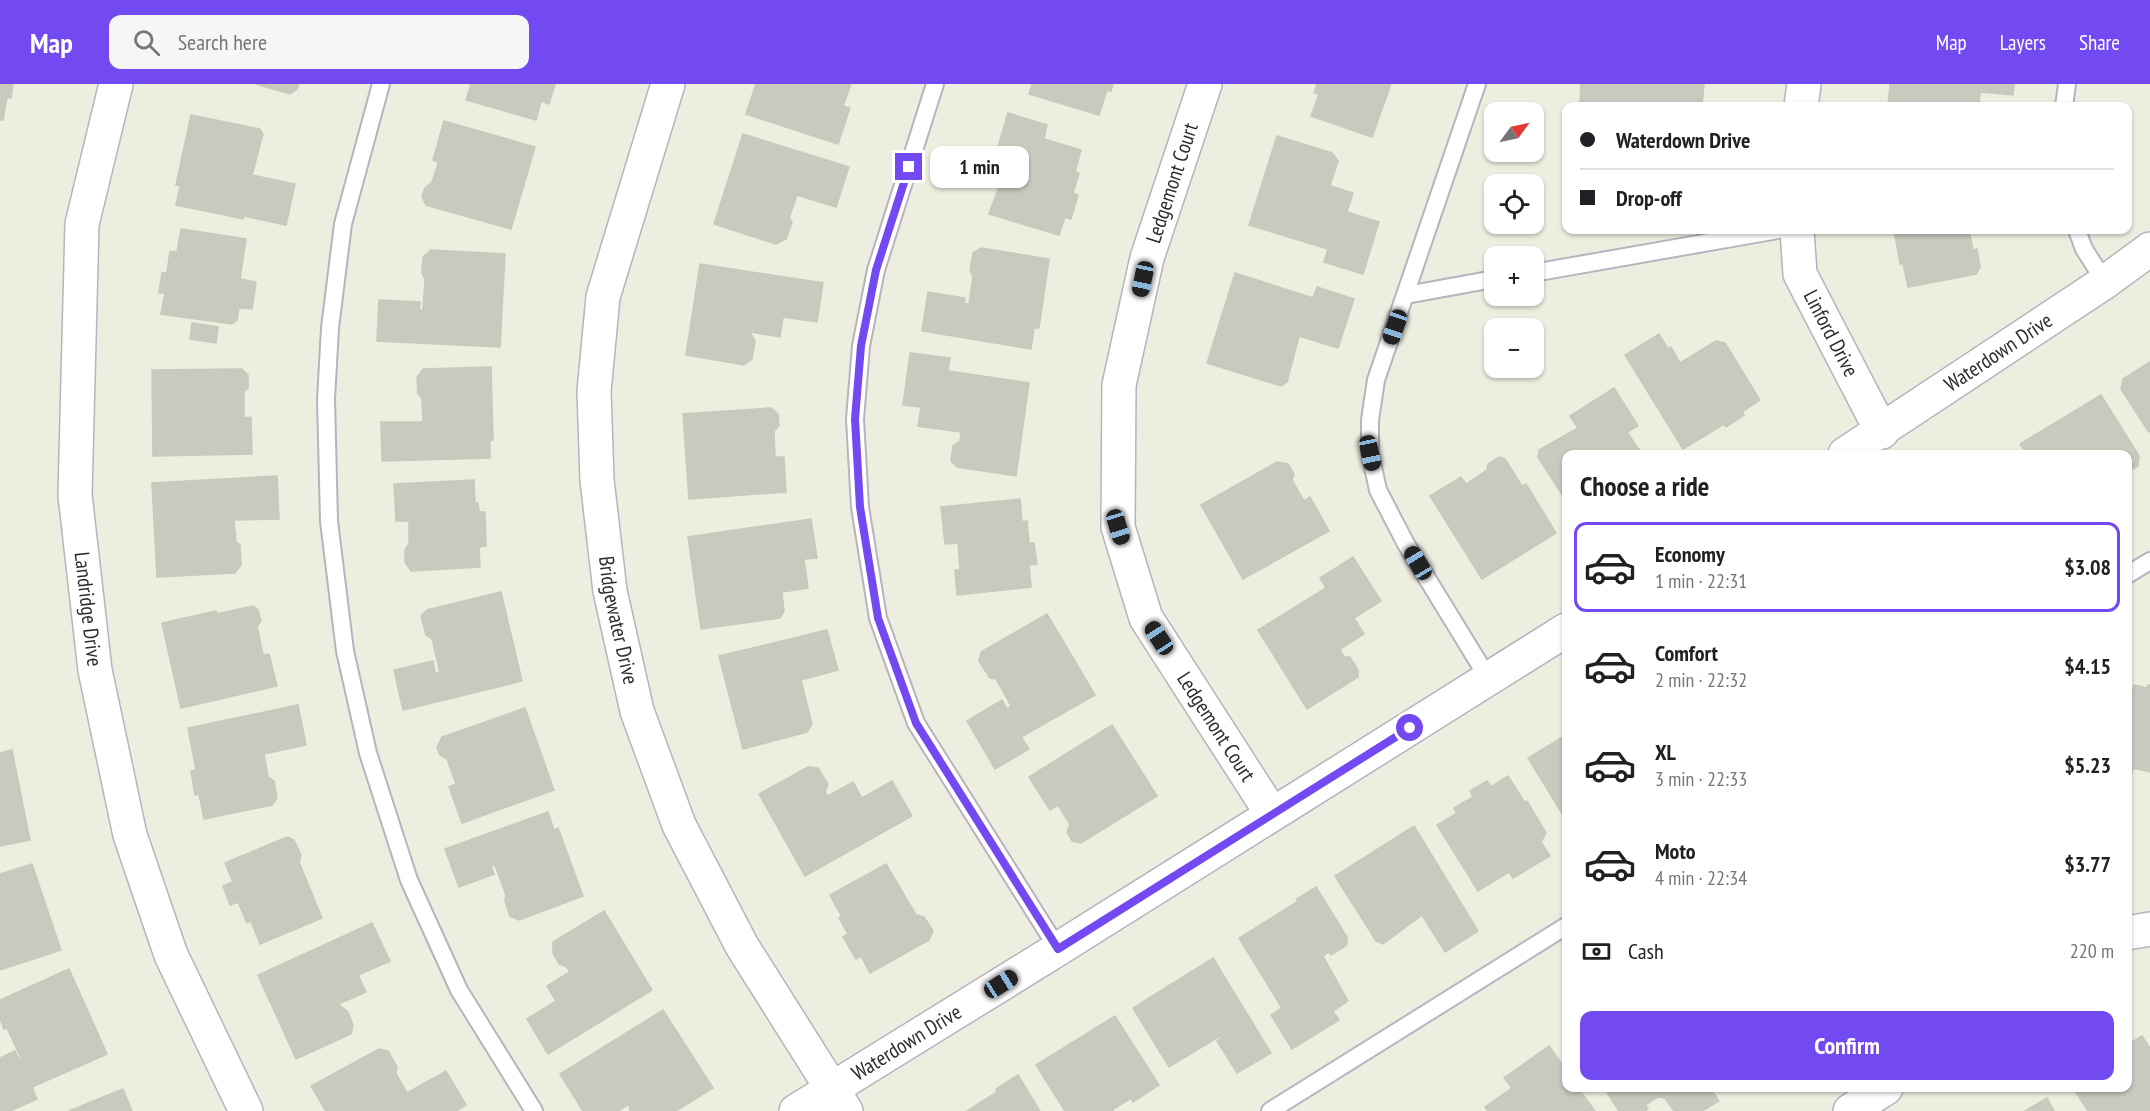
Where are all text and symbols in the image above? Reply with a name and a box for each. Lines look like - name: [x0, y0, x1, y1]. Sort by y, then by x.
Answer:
- search box: [109, 15, 529, 69]
- text: Map: [30, 24, 73, 61]
- icon: search: [130, 26, 163, 59]
- text: Search here: [178, 28, 267, 56]
- text: Map: [1936, 29, 1967, 56]
- text: Layers: [2000, 29, 2046, 56]
- text: Share: [2079, 29, 2120, 56]
- north arrow: [1484, 102, 1544, 162]
- map controls: [1484, 102, 1544, 378]
- street label: Ledgemont Court: [1139, 119, 1204, 246]
- text: Waterdown Drive: [1616, 126, 1750, 154]
- callout: 1 min: [930, 146, 1029, 188]
- route end: [895, 153, 922, 180]
- text: 1 min: [959, 154, 1000, 180]
- button: locate: [1484, 174, 1544, 234]
- text: Drop-off: [1616, 184, 1682, 212]
- button: +: [1484, 246, 1544, 306]
- car: [1130, 260, 1156, 298]
- street label: Linford Drive: [1798, 285, 1865, 381]
- car: [1381, 307, 1409, 347]
- street label: Waterdown Drive: [1939, 307, 2057, 398]
- button: −: [1484, 318, 1544, 378]
- car: [1357, 434, 1383, 472]
- text: Choose a ride: [1580, 469, 1709, 503]
- car: [1104, 507, 1132, 547]
- icon: car: [1583, 540, 1637, 594]
- text: Economy: [1655, 540, 1725, 568]
- car: [1401, 543, 1435, 583]
- street label: Landridge Drive: [69, 550, 108, 668]
- text: $3.08: [2064, 553, 2111, 581]
- street label: Bridgewater Drive: [593, 554, 645, 687]
- text: 1 min · 22:31: [1655, 568, 1747, 594]
- car: [1142, 618, 1176, 658]
- icon: car: [1583, 639, 1637, 693]
- text: Comfort: [1655, 639, 1718, 667]
- text: $4.15: [2064, 652, 2111, 680]
- street label: Ledgemont Court: [1171, 667, 1262, 787]
- text: 2 min · 22:32: [1655, 667, 1747, 693]
- route start: [1396, 714, 1423, 741]
- icon: car: [1583, 738, 1637, 792]
- text: XL: [1655, 738, 1676, 766]
- text: $5.23: [2064, 751, 2111, 779]
- text: 3 min · 22:33: [1655, 766, 1747, 792]
- icon: car: [1583, 837, 1637, 891]
- text: Moto: [1655, 837, 1696, 865]
- text: $3.77: [2064, 850, 2111, 878]
- text: 4 min · 22:34: [1655, 865, 1747, 891]
- icon: cash: [1580, 935, 1613, 968]
- text: Cash: [1628, 937, 1664, 965]
- text: 220 m: [2070, 938, 2114, 964]
- car: [981, 967, 1021, 1001]
- street label: Waterdown Drive: [846, 998, 966, 1086]
- button: Confirm: [1580, 1011, 2114, 1080]

